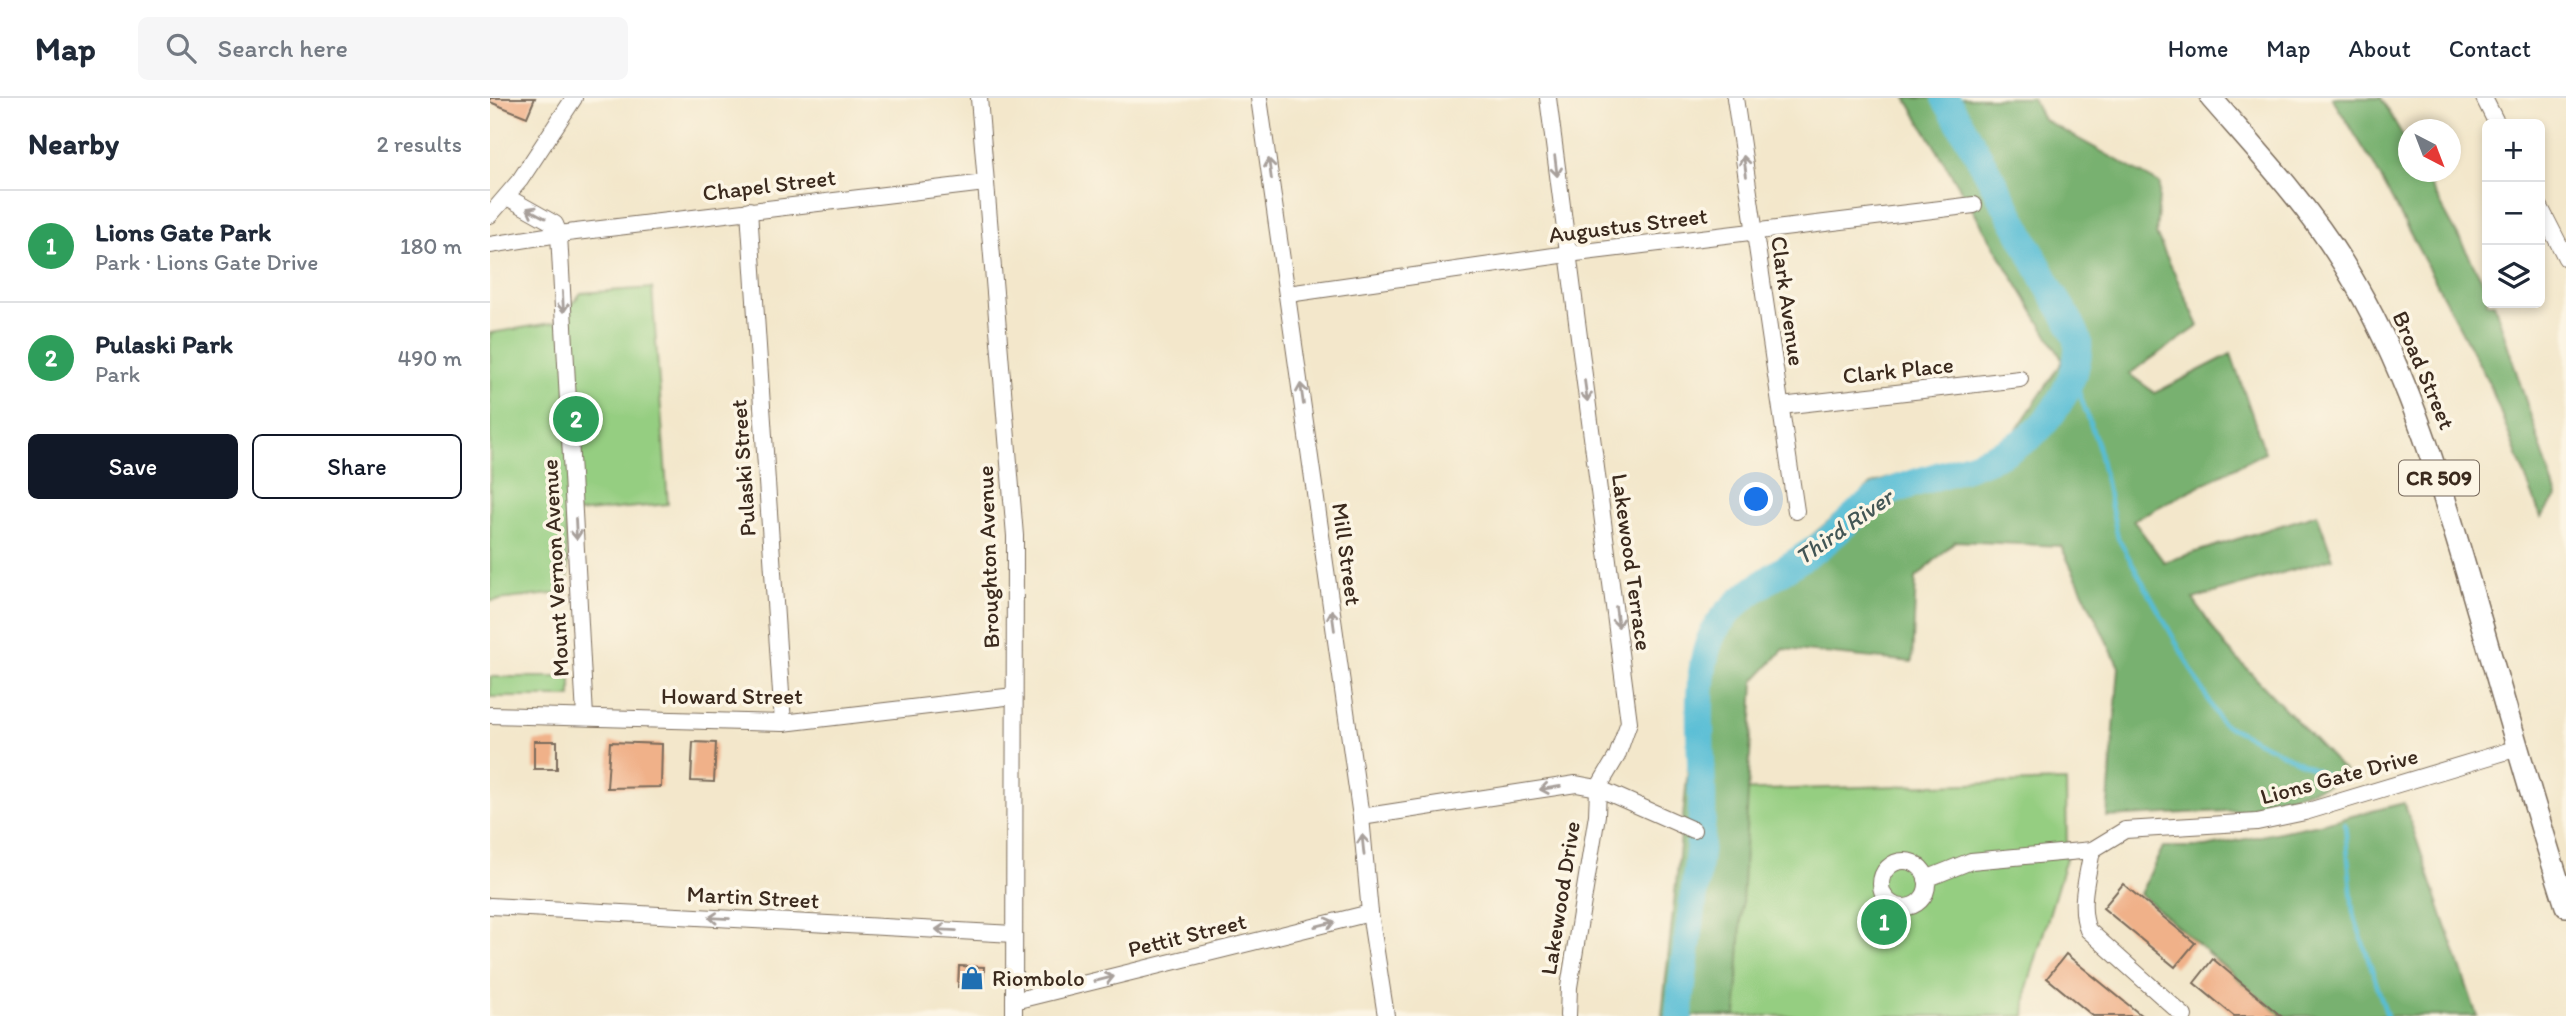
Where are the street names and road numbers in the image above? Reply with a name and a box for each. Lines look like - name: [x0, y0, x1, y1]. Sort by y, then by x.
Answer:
- street label: Chapel Street: [701, 163, 838, 207]
- street label: Augustus Street: [1547, 201, 1709, 249]
- street label: Clark Avenue: [1765, 234, 1811, 368]
- street label: Broad Street: [2387, 307, 2462, 434]
- street label: Clark Place: [1841, 350, 1955, 390]
- street label: Pulaski Street: [724, 398, 762, 538]
- street label: Mount Vernon Avenue: [535, 458, 575, 678]
- road number: CR 509: [2399, 460, 2479, 496]
- street label: Broughton Avenue: [971, 465, 1005, 649]
- street label: Lakewood Terrace: [1606, 472, 1658, 652]
- street label: Mill Street: [1326, 501, 1368, 608]
- street label: Howard Street: [661, 682, 803, 710]
- street label: Lions Gate Drive: [2257, 741, 2421, 811]
- street label: Lakewood Drive: [1534, 819, 1586, 977]
- street label: Martin Street: [686, 880, 820, 914]
- street label: Pettit Street: [1125, 907, 1249, 963]

